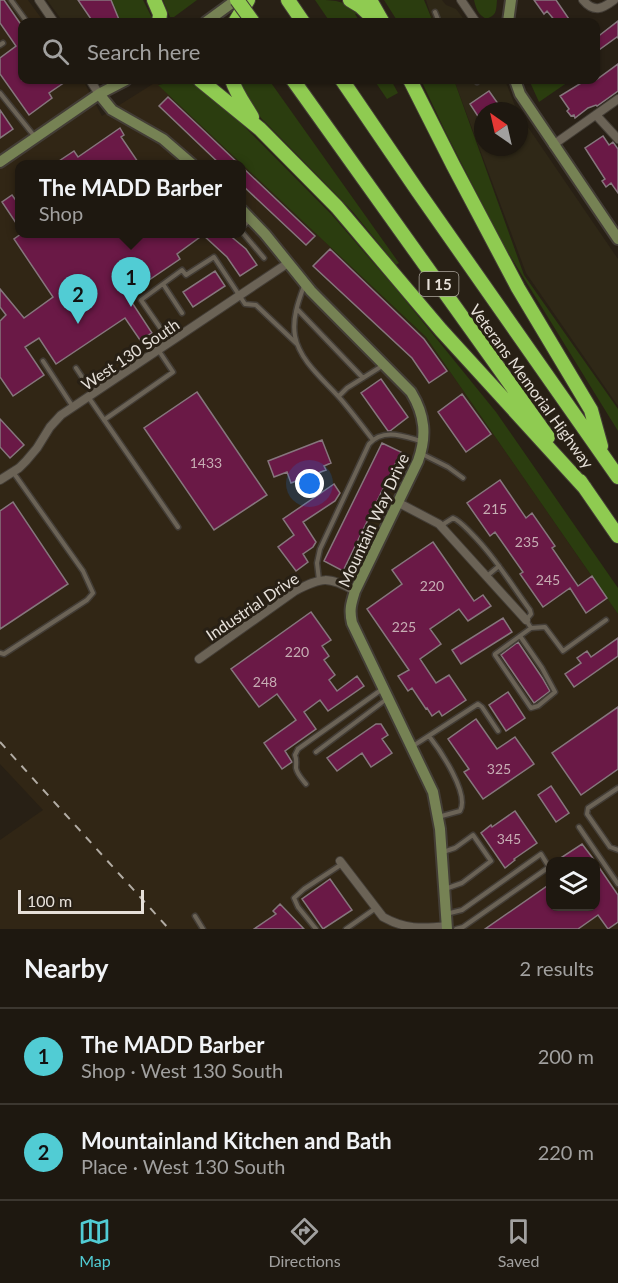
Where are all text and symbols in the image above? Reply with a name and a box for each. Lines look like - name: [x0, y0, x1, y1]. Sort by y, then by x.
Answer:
- search box: [18, 18, 600, 84]
- icon: search: [39, 35, 72, 68]
- text: Search here: [87, 38, 200, 65]
- north arrow: [474, 102, 528, 156]
- popup: [15, 160, 246, 238]
- text: The MADD Barber: [39, 174, 222, 201]
- text: Shop: [39, 201, 83, 225]
- pin: 1: [112, 258, 150, 307]
- road number: I 15: [420, 272, 458, 296]
- pin: 2: [58, 274, 98, 324]
- street label: Veterans Memorial Highway: [466, 300, 598, 472]
- street label: West 130 South: [77, 314, 183, 394]
- street label: Mountain Way Drive: [334, 450, 412, 590]
- house number: 1433: [190, 454, 222, 471]
- your location: [295, 469, 324, 498]
- house number: 215: [483, 500, 507, 517]
- house number: 235: [515, 533, 539, 550]
- street label: Industrial Drive: [202, 568, 302, 644]
- house number: 245: [536, 571, 560, 588]
- house number: 220: [420, 577, 444, 594]
- house number: 225: [392, 618, 416, 635]
- house number: 220: [285, 643, 309, 660]
- house number: 248: [253, 673, 277, 690]
- house number: 325: [487, 760, 511, 777]
- house number: 345: [497, 830, 521, 847]
- map controls: [546, 857, 600, 911]
- button: layers: [546, 857, 600, 911]
- scale bar: [18, 887, 144, 914]
- text: 100 m: [27, 891, 72, 910]
- text: Nearby: [24, 952, 109, 984]
- text: 2 results: [519, 956, 594, 980]
- text: The MADD Barber: [81, 1031, 265, 1058]
- text: 1: [38, 1044, 49, 1068]
- text: 200 m: [538, 1044, 594, 1068]
- text: Shop · West 130 South: [81, 1058, 283, 1082]
- text: Mountainland Kitchen and Bath: [81, 1127, 392, 1154]
- text: 2: [38, 1140, 49, 1164]
- text: 220 m: [538, 1140, 594, 1164]
- text: Place · West 130 South: [81, 1154, 285, 1178]
- tab: Map: [78, 1215, 111, 1270]
- tab: Directions: [268, 1215, 341, 1270]
- tab: Saved: [498, 1215, 539, 1270]

